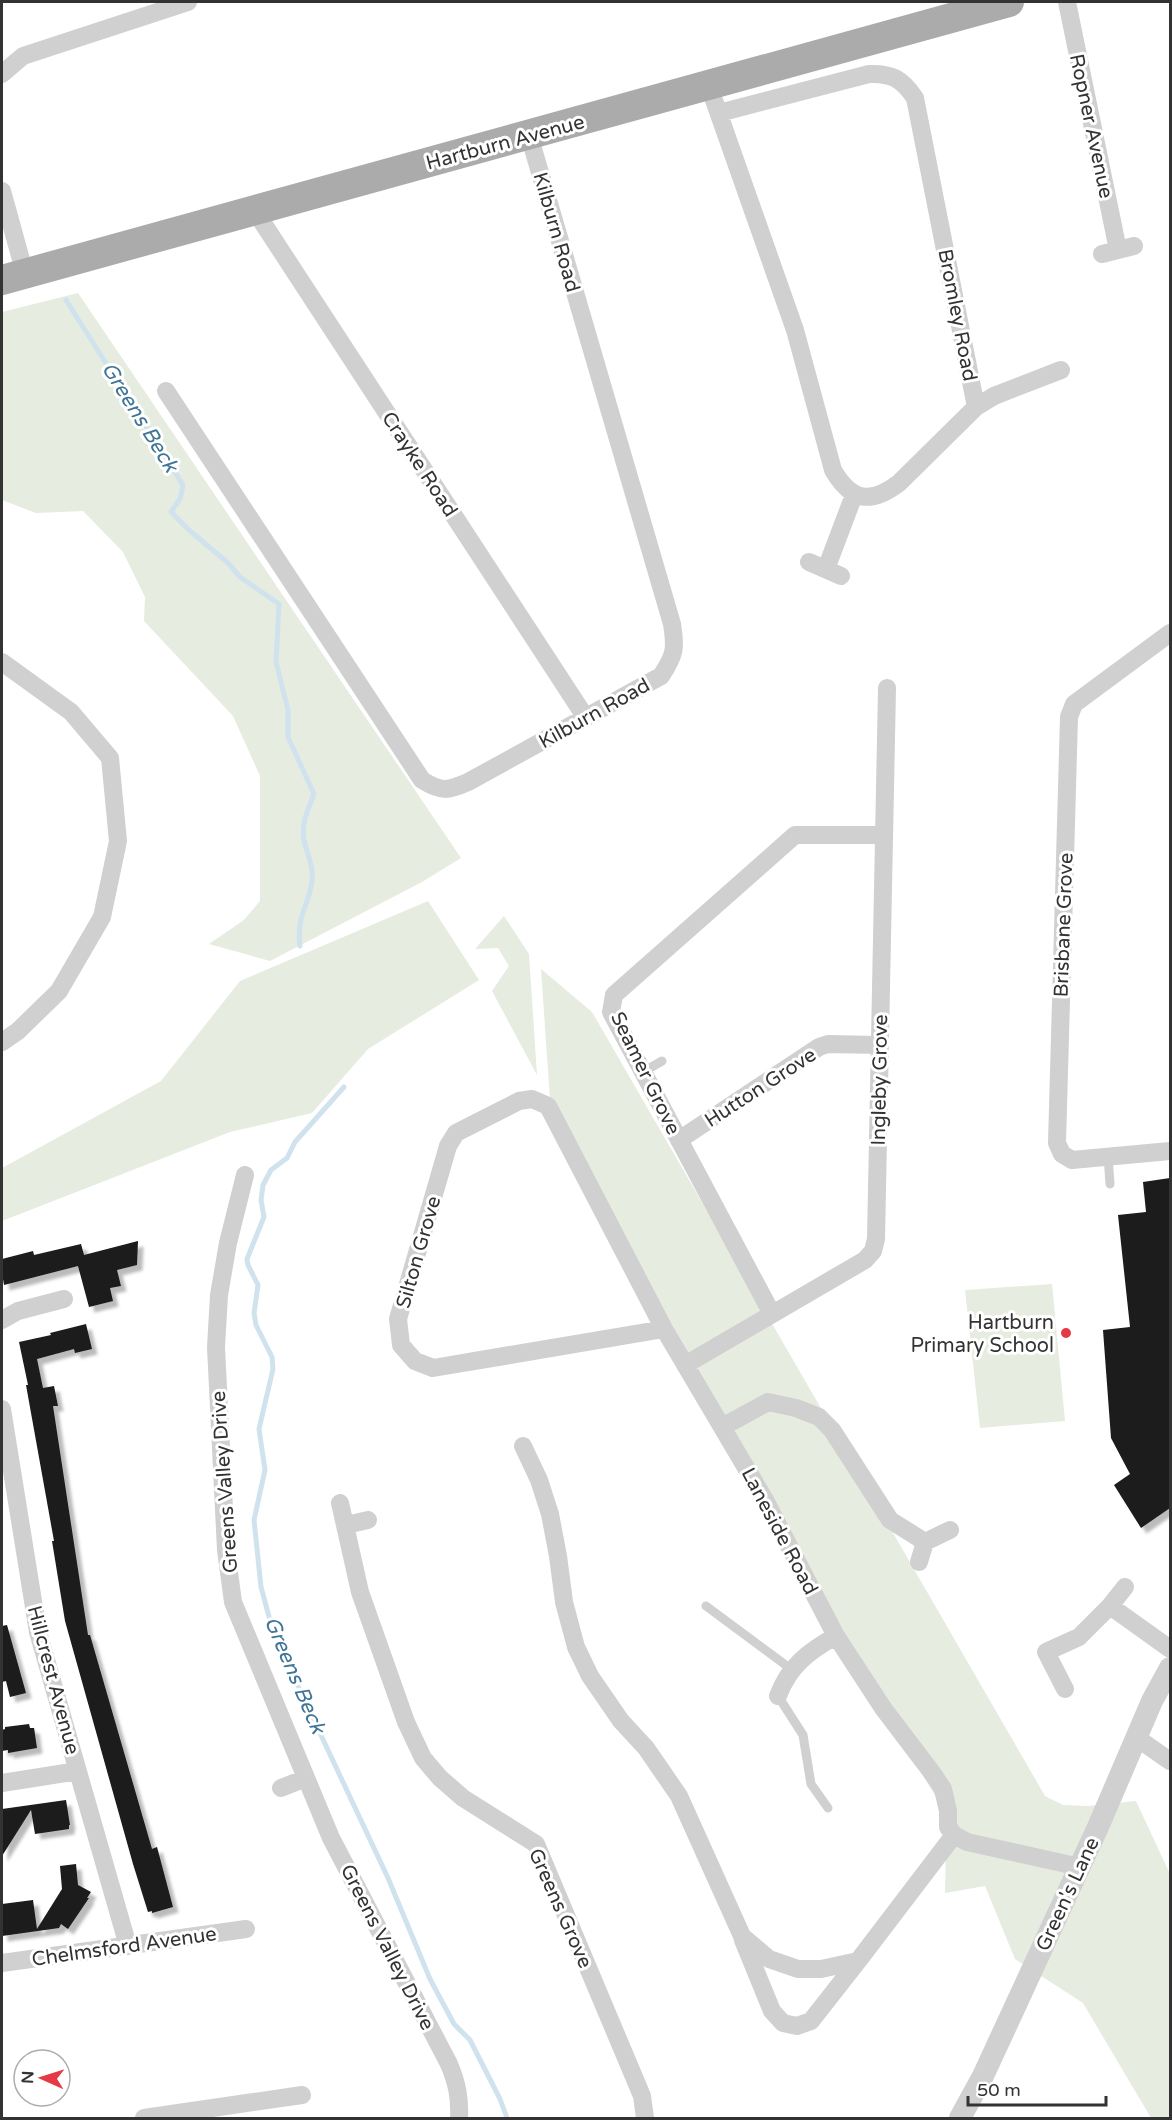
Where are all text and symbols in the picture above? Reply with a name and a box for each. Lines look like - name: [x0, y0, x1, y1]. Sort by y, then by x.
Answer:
- street label: Ropner Avenue: [1064, 52, 1118, 201]
- street label: Hartburn Avenue: [423, 110, 587, 176]
- street label: Kilburn Road: [527, 170, 585, 295]
- street label: Bromley Road: [932, 247, 982, 383]
- water label: Greens Beck: [96, 358, 184, 478]
- street label: Crayke Road: [376, 407, 462, 522]
- street label: Kilburn Road: [535, 673, 654, 754]
- street label: Brisbane Grove: [1049, 852, 1079, 998]
- street label: Seamer Grove: [605, 1008, 685, 1139]
- street label: Ingleby Grove: [867, 1014, 893, 1146]
- street label: Hutton Grove: [700, 1043, 821, 1133]
- street label: Silton Grove: [392, 1193, 446, 1311]
- place label: Hartburn Primary School: [910, 1311, 1054, 1358]
- marker: Hartburn Primary School: [1059, 1326, 1073, 1340]
- street label: Greens Valley Drive: [207, 1390, 243, 1574]
- street label: Laneside Road: [736, 1464, 823, 1599]
- street label: Hillcrest Avenue: [22, 1603, 84, 1757]
- water label: Greens Beck: [259, 1613, 331, 1739]
- street label: Green's Lane: [1031, 1834, 1105, 1955]
- street label: Greens Grove: [523, 1845, 597, 1972]
- street label: Greens Valley Drive: [335, 1861, 439, 2034]
- street label: Chelmsford Avenue: [30, 1922, 218, 1972]
- north arrow: [12, 2048, 72, 2108]
- scale bar: [968, 2069, 1106, 2107]
- text: N: [18, 2070, 38, 2084]
- text: 50 m: [977, 2079, 1021, 2101]

